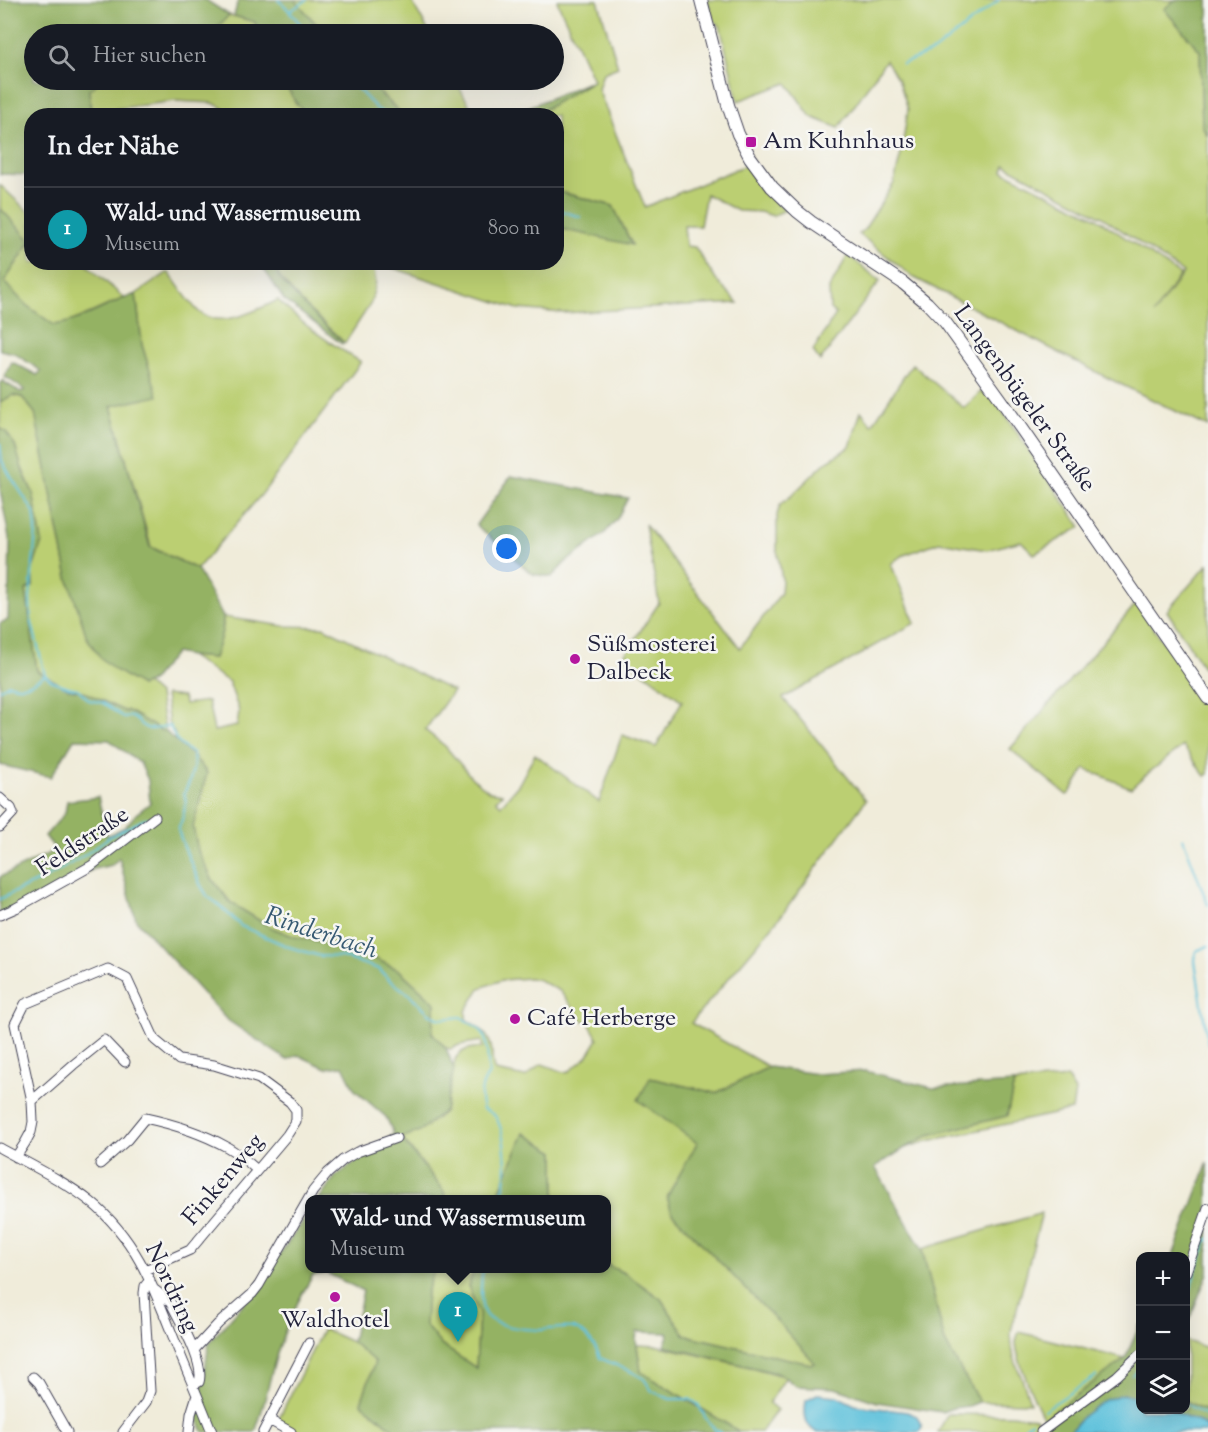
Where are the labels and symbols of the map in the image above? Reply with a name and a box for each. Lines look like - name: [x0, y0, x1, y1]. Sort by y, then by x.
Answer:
- place label: Am Kuhnhaus: [763, 125, 914, 159]
- marker: Am Kuhnhaus: [744, 135, 758, 149]
- street label: Langenbügeler Straße: [944, 298, 1104, 500]
- your location: [492, 534, 521, 563]
- place label: Süßmosterei Dalbeck: [587, 628, 717, 690]
- marker: Süßmosterei Dalbeck: [568, 652, 582, 666]
- street label: Feldstraße: [30, 798, 136, 886]
- water label: Rinderbach: [260, 898, 383, 970]
- place label: Café Herberge: [527, 1002, 676, 1036]
- marker: Café Herberge: [508, 1012, 522, 1026]
- street label: Finkenweg: [175, 1126, 273, 1234]
- street label: Nordring: [135, 1237, 207, 1339]
- marker: Waldhotel: [328, 1290, 342, 1304]
- pin: 1: [438, 1292, 478, 1342]
- place label: Waldhotel: [280, 1304, 390, 1338]

